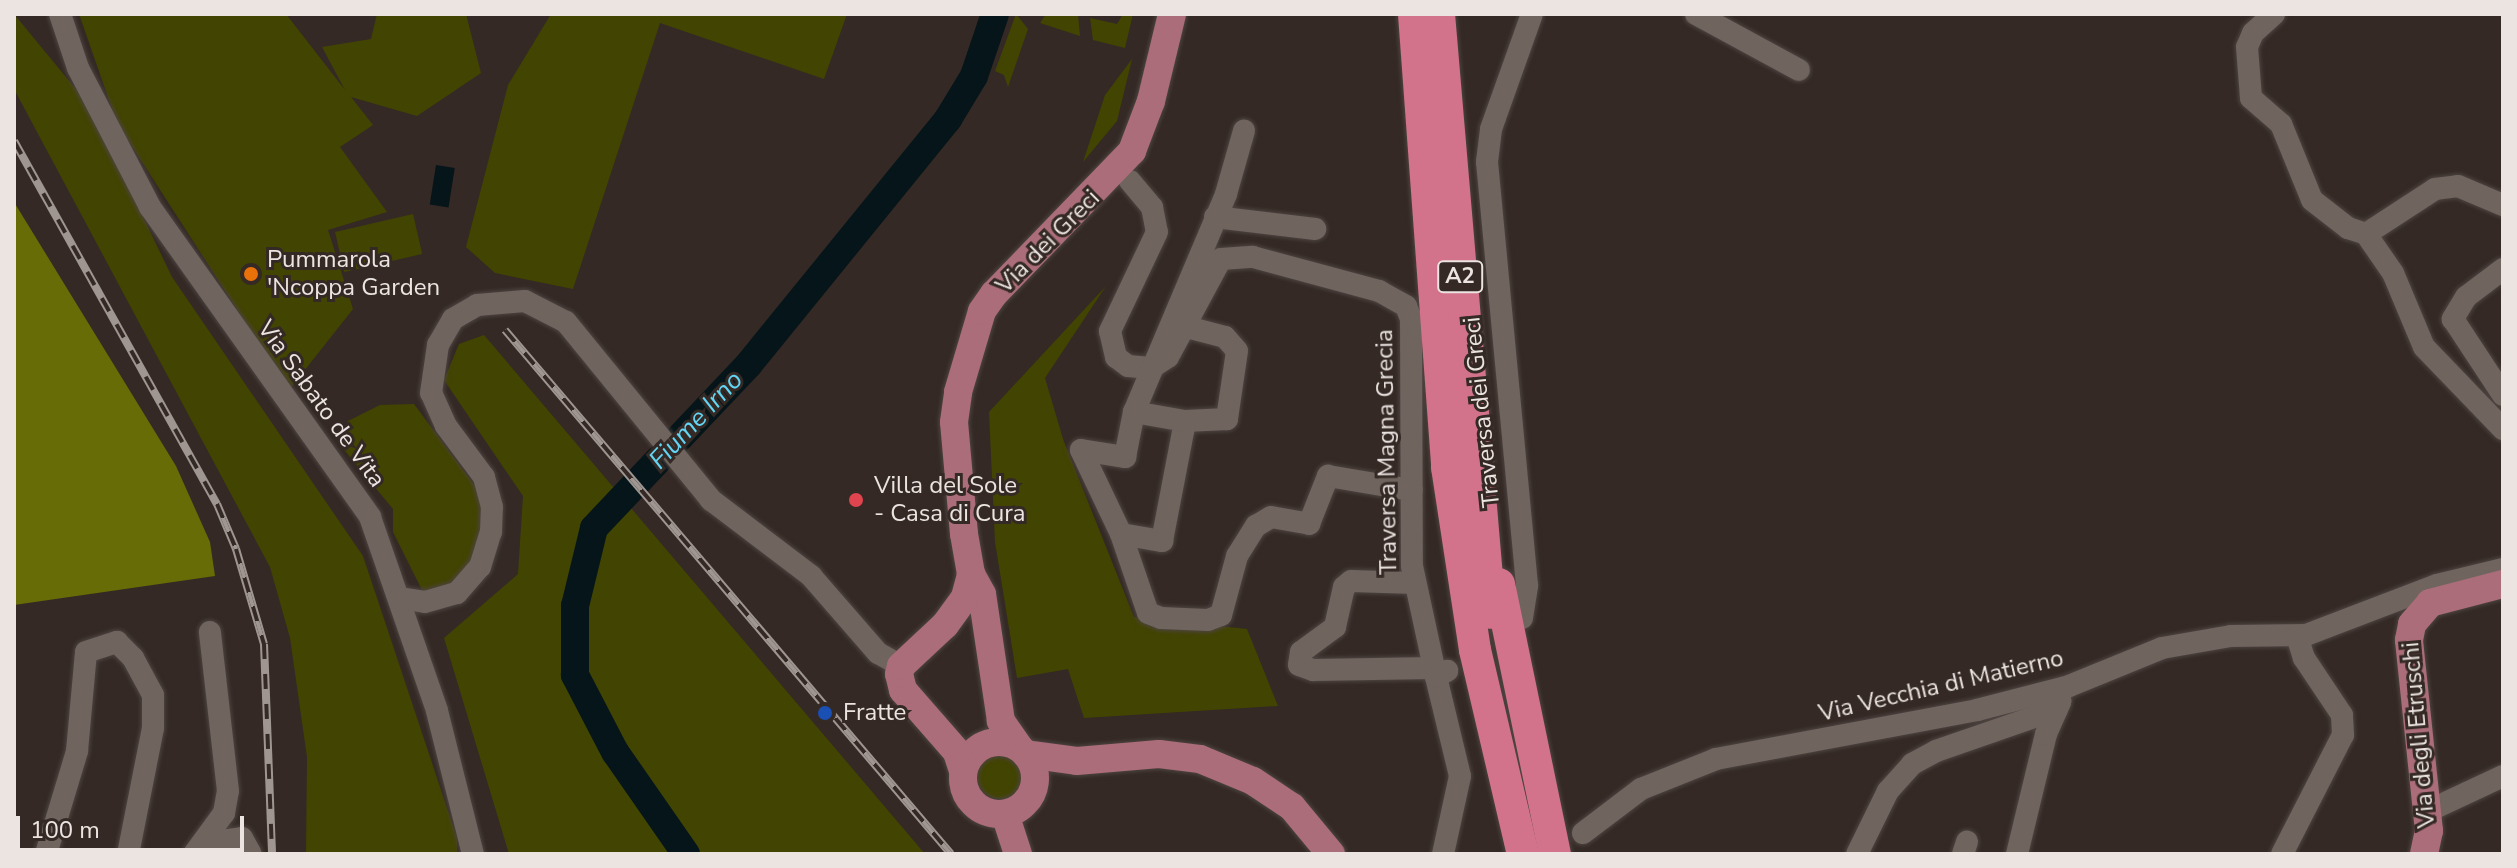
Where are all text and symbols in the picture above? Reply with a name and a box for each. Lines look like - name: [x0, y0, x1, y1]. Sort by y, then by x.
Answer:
- street label: Via dei Greci: [990, 184, 1106, 300]
- place label: Pummarola 'Ncoppa Garden: [267, 246, 440, 302]
- road number: A2: [1436, 259, 1484, 295]
- marker: Pummarola 'Ncoppa Garden: [242, 265, 260, 283]
- street label: Via Sabato de Vita: [251, 315, 391, 493]
- street label: Traversa dei Greci: [1458, 315, 1506, 509]
- street label: Traversa Magna Grecia: [1370, 329, 1404, 575]
- water label: Fiume Irno: [643, 364, 749, 476]
- place label: Villa del Sole - Casa di Cura: [874, 472, 1026, 528]
- marker: Villa del Sole - Casa di Cura: [845, 489, 867, 511]
- street label: Via degli Etruschi: [2397, 641, 2441, 829]
- street label: Via Vecchia di Matierno: [1816, 644, 2066, 728]
- place label: Fratte: [843, 699, 906, 727]
- marker: Fratte: [814, 702, 836, 724]
- scale bar: [20, 800, 248, 850]
- text: 100 m: [30, 814, 100, 846]

